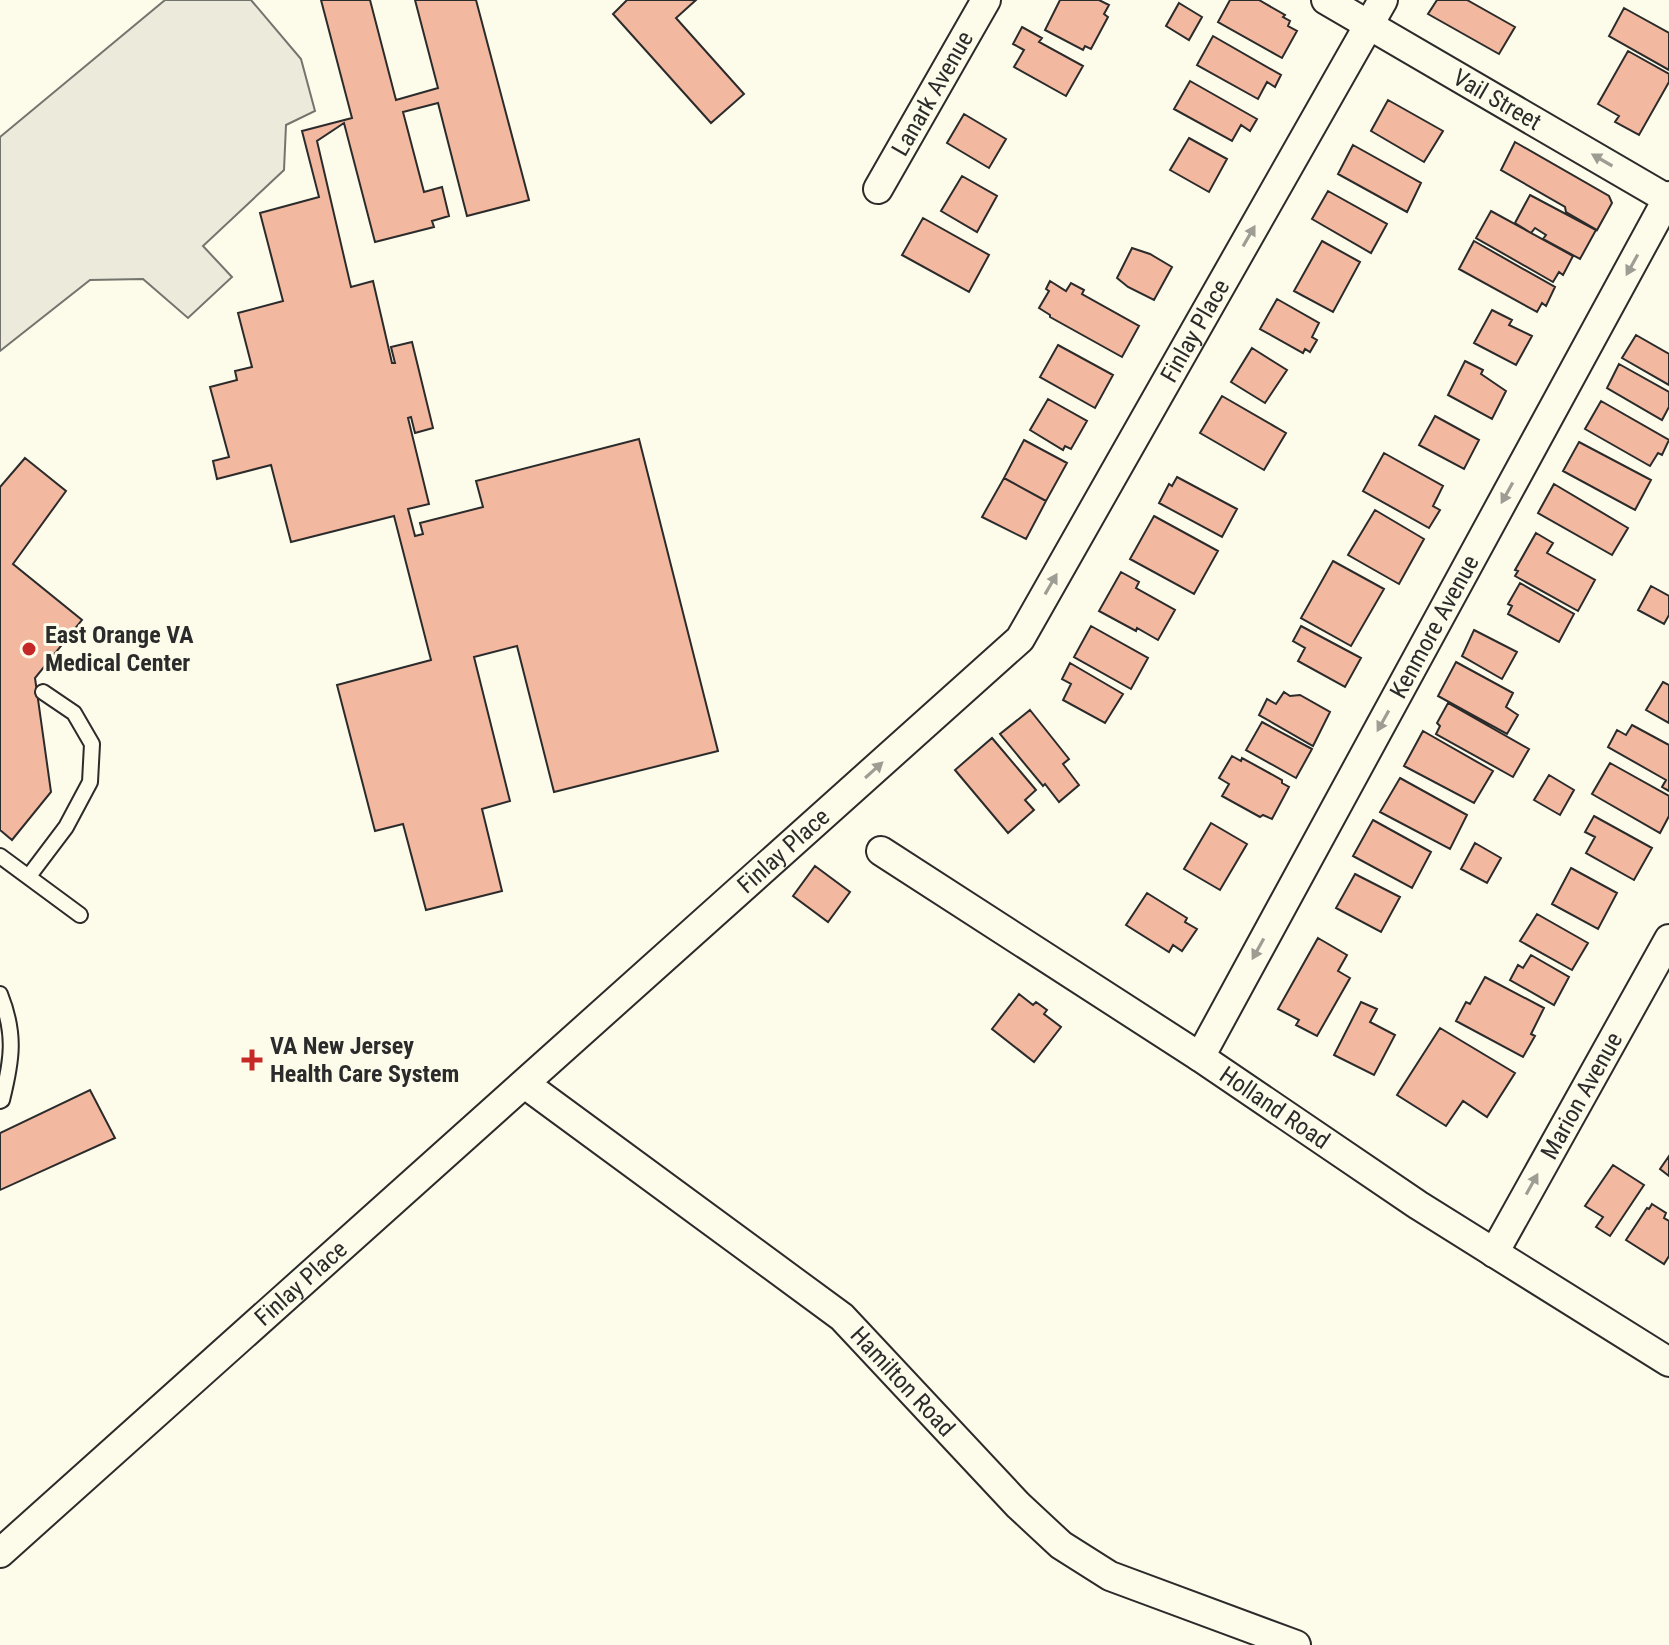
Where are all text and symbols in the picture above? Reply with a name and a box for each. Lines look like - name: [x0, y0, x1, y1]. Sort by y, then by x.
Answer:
- street label: Lanark Avenue: [886, 26, 979, 161]
- street label: Vail Street: [1448, 63, 1546, 136]
- one-way arrow: [1591, 153, 1613, 167]
- one-way arrow: [1242, 225, 1256, 247]
- one-way arrow: [1625, 253, 1638, 276]
- street label: Finlay Place: [1155, 274, 1235, 387]
- one-way arrow: [1500, 482, 1514, 504]
- street label: Kenmore Avenue: [1384, 550, 1485, 703]
- one-way arrow: [1044, 573, 1058, 595]
- place label: East Orange VA Medical Center: [45, 621, 194, 677]
- marker: East Orange VA Medical Center: [20, 640, 38, 658]
- one-way arrow: [1376, 710, 1389, 733]
- one-way arrow: [864, 762, 883, 780]
- street label: Finlay Place: [732, 803, 835, 899]
- one-way arrow: [1252, 938, 1265, 961]
- street label: Marion Avenue: [1535, 1027, 1628, 1164]
- place label: VA New Jersey Health Care System: [270, 1032, 459, 1088]
- marker: VA New Jersey Health Care System: [241, 1049, 263, 1071]
- street label: Holland Road: [1214, 1061, 1335, 1155]
- one-way arrow: [1525, 1173, 1539, 1196]
- street label: Finlay Place: [249, 1235, 353, 1332]
- street label: Hamilton Road: [845, 1321, 961, 1442]

